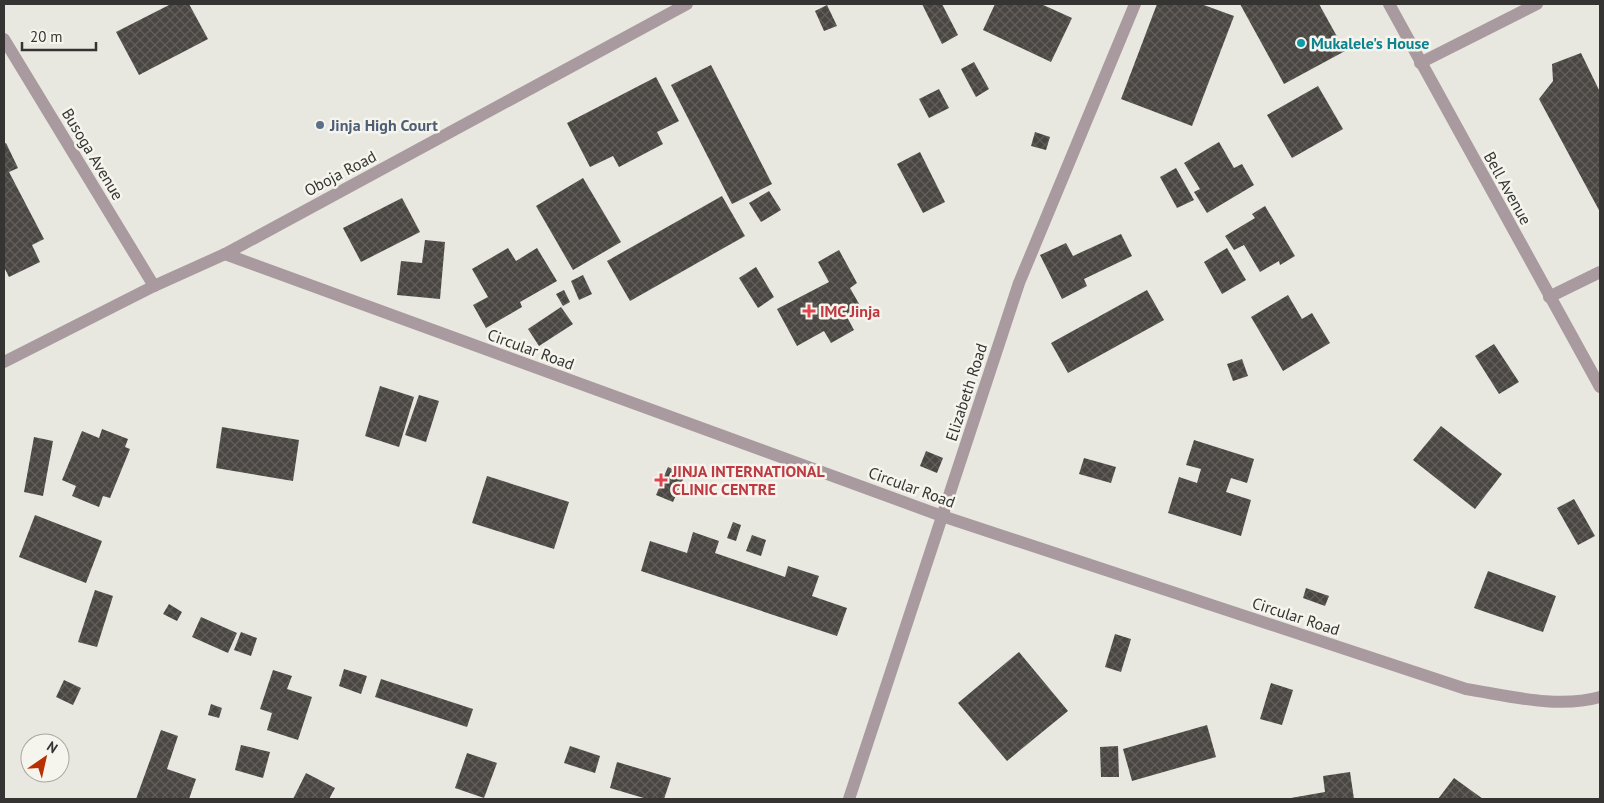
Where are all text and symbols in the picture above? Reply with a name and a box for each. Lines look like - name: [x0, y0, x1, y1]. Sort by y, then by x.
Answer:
- scale bar: [22, 20, 96, 52]
- text: 20 m: [30, 27, 63, 46]
- place label: Mukalele's House: [1311, 33, 1429, 53]
- marker: Mukalele's House: [1295, 37, 1307, 49]
- street label: Busoga Avenue: [58, 104, 128, 204]
- place label: Jinja High Court: [329, 115, 438, 135]
- marker: Jinja High Court: [314, 119, 326, 131]
- street label: Oboja Road: [301, 146, 379, 200]
- street label: Bell Avenue: [1480, 148, 1536, 228]
- place label: IMC Jinja: [820, 301, 880, 321]
- marker: IMC Jinja: [802, 304, 816, 318]
- street label: Circular Road: [485, 324, 577, 374]
- street label: Elizabeth Road: [941, 341, 991, 443]
- place label: JINJA INTERNATIONAL CLINIC CENTRE: [671, 461, 825, 499]
- street label: Circular Road: [866, 462, 958, 512]
- marker: JINJA INTERNATIONAL CLINIC CENTRE: [654, 473, 668, 487]
- street label: Circular Road: [1250, 592, 1342, 640]
- north arrow: [20, 733, 70, 783]
- text: N: [43, 737, 61, 757]

